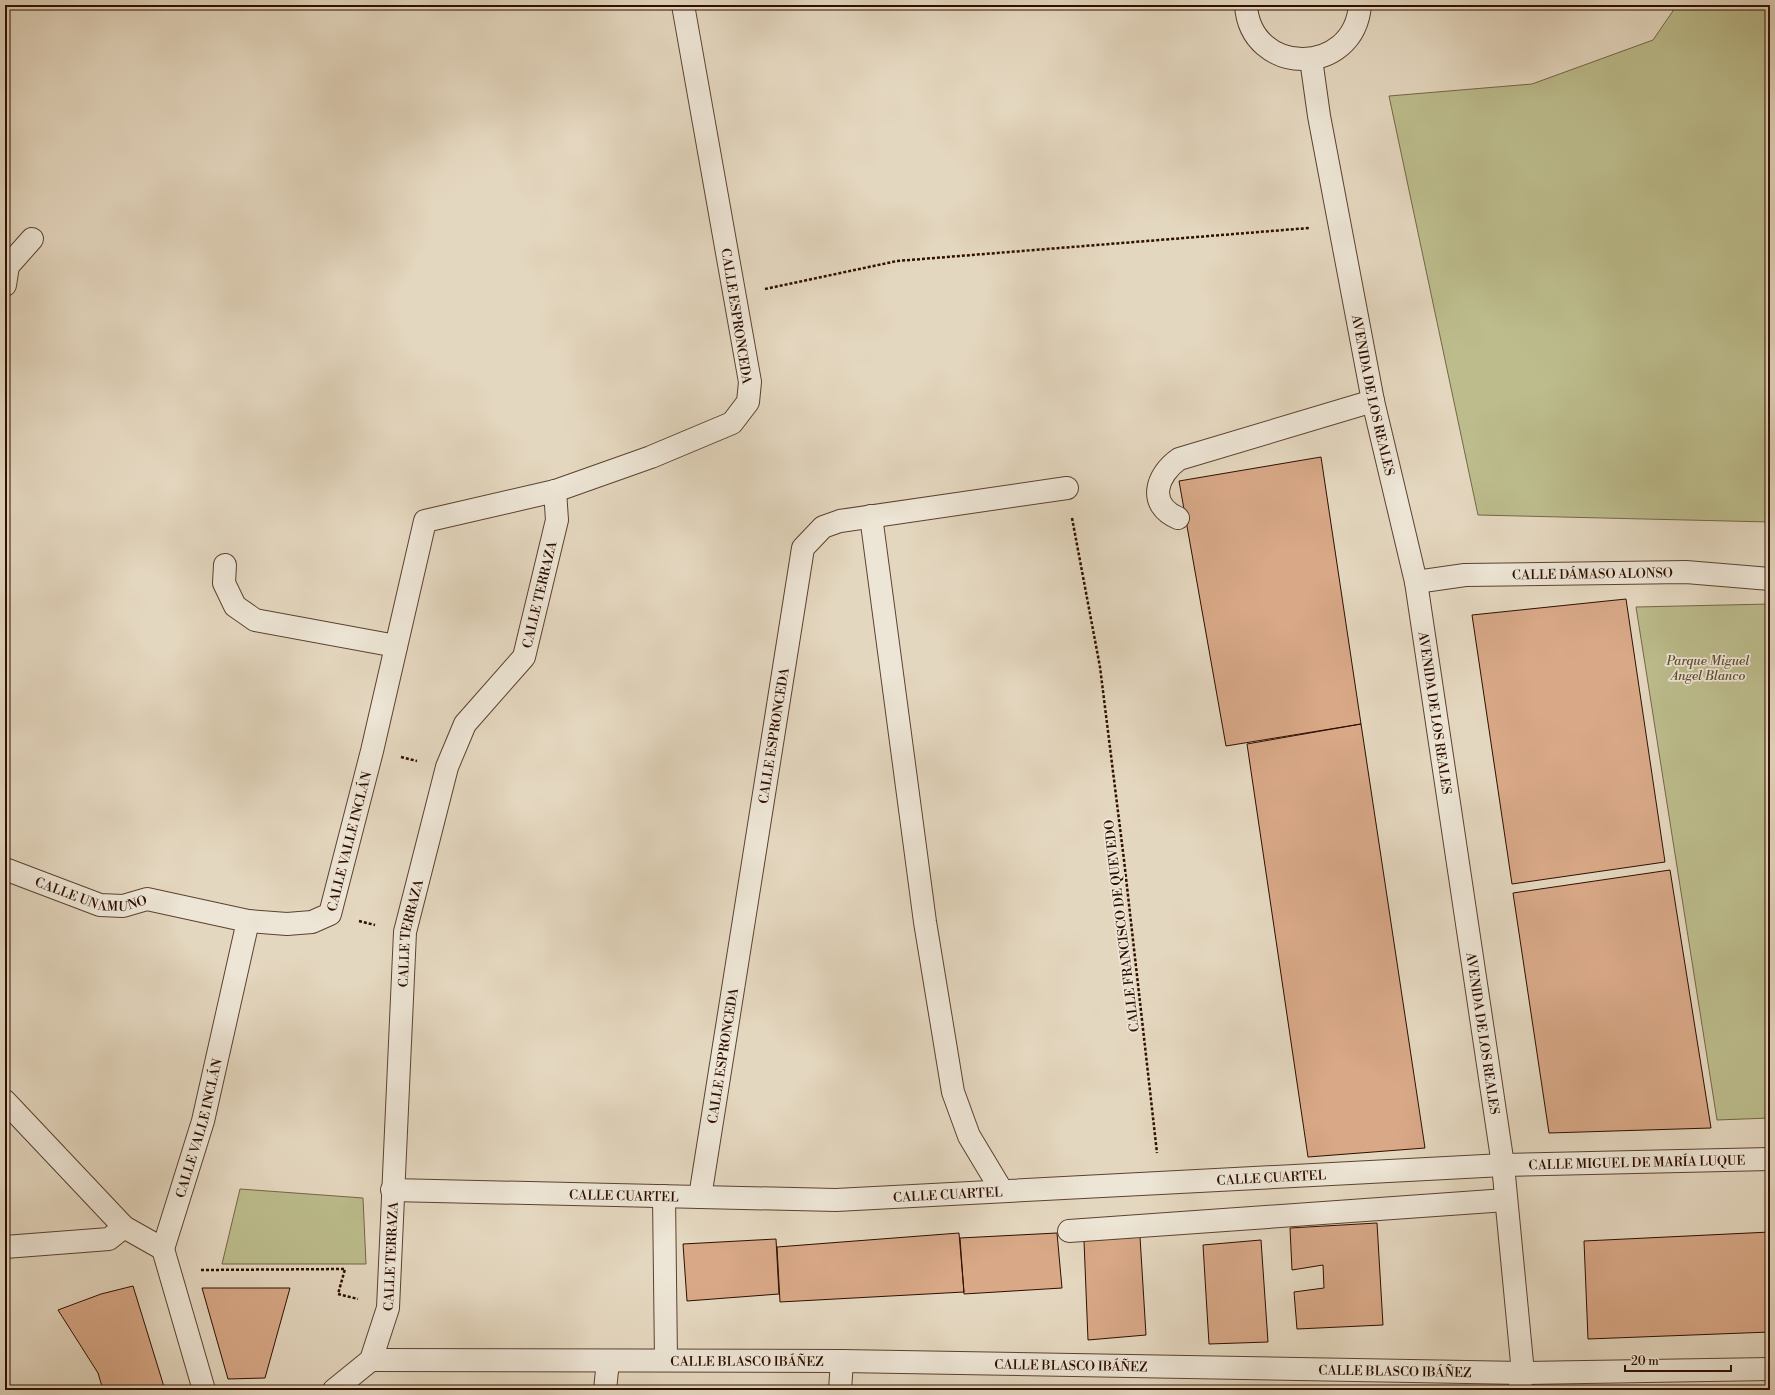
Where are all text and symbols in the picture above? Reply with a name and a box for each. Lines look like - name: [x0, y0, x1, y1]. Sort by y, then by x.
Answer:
- street label: CALLE ESPRONCEDA: [717, 247, 755, 386]
- street label: AVENIDA DE LOS REALES: [1348, 313, 1397, 477]
- street label: CALLE TERRAZA: [519, 539, 561, 650]
- street label: CALLE DÁMASO ALONSO: [1512, 565, 1673, 583]
- street label: AVENIDA DE LOS REALES: [1414, 630, 1455, 795]
- park label: Parque Miguel Angel Blanco: [1666, 653, 1750, 684]
- street label: CALLE ESPRONCEDA: [756, 666, 793, 805]
- street label: CALLE VALLE INCLÁN: [324, 770, 375, 913]
- street label: CALLE FRANCISCO DE QUEVEDO: [1101, 819, 1143, 1033]
- street label: CALLE UNAMUNO: [33, 874, 149, 915]
- street label: CALLE TERRAZA: [396, 877, 427, 988]
- street label: AVENIDA DE LOS REALES: [1462, 950, 1502, 1116]
- street label: CALLE ESPRONCEDA: [705, 986, 742, 1125]
- street label: CALLE VALLE INCLÁN: [172, 1057, 226, 1200]
- street label: CALLE MIGUEL DE MARÍA LUQUE: [1528, 1153, 1746, 1173]
- street label: CALLE CUARTEL: [1216, 1167, 1327, 1189]
- street label: CALLE CUARTEL: [893, 1184, 1003, 1206]
- street label: CALLE CUARTEL: [569, 1187, 679, 1205]
- street label: CALLE TERRAZA: [381, 1200, 402, 1311]
- scale bar: [1625, 1347, 1731, 1373]
- street label: CALLE BLASCO IBÁÑEZ: [670, 1353, 824, 1370]
- text: 20 m: [1631, 1354, 1659, 1369]
- street label: CALLE BLASCO IBÁÑEZ: [994, 1357, 1148, 1375]
- street label: CALLE BLASCO IBÁÑEZ: [1318, 1362, 1472, 1381]

